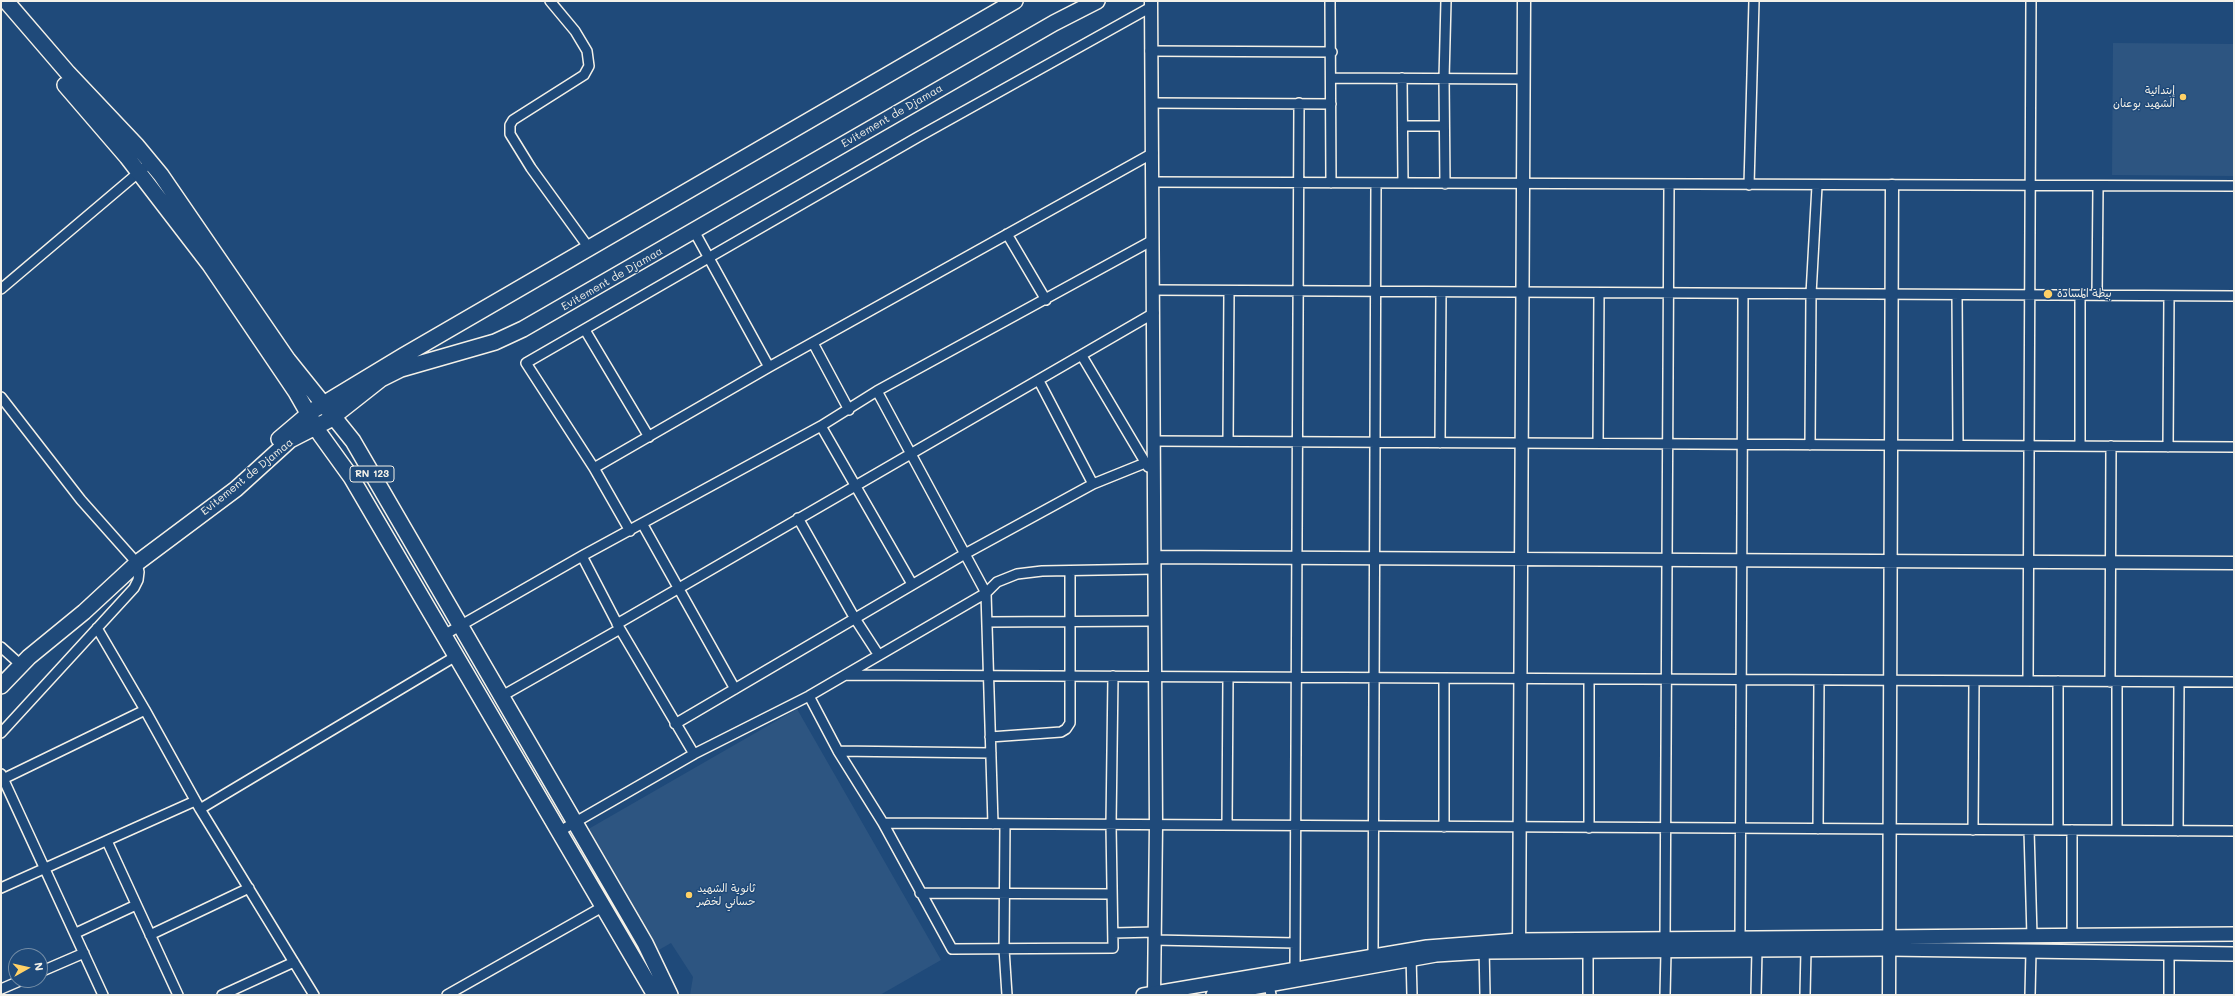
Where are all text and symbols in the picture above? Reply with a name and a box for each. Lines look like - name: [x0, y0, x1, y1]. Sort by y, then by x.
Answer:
- street label: Evitement de Djamaa: [839, 82, 945, 150]
- place label: إبتدائية الشهيد بوعنان: [2113, 84, 2175, 110]
- marker: إبتدائية الشهيد بوعنان: [2178, 92, 2188, 102]
- street label: Evitement de Djamaa: [559, 245, 665, 313]
- place label: بيطة المسادة: [2057, 287, 2112, 301]
- marker: بيطة المسادة: [2042, 288, 2054, 300]
- street label: Evitement de Djamaa: [198, 436, 296, 518]
- road number: RN 123: [350, 466, 394, 482]
- place label: ثانوية الشهيد حساني لخضر: [697, 882, 755, 908]
- marker: ثانوية الشهيد حساني لخضر: [684, 890, 694, 900]
- north arrow: [8, 948, 48, 988]
- text: N: [31, 961, 47, 972]

